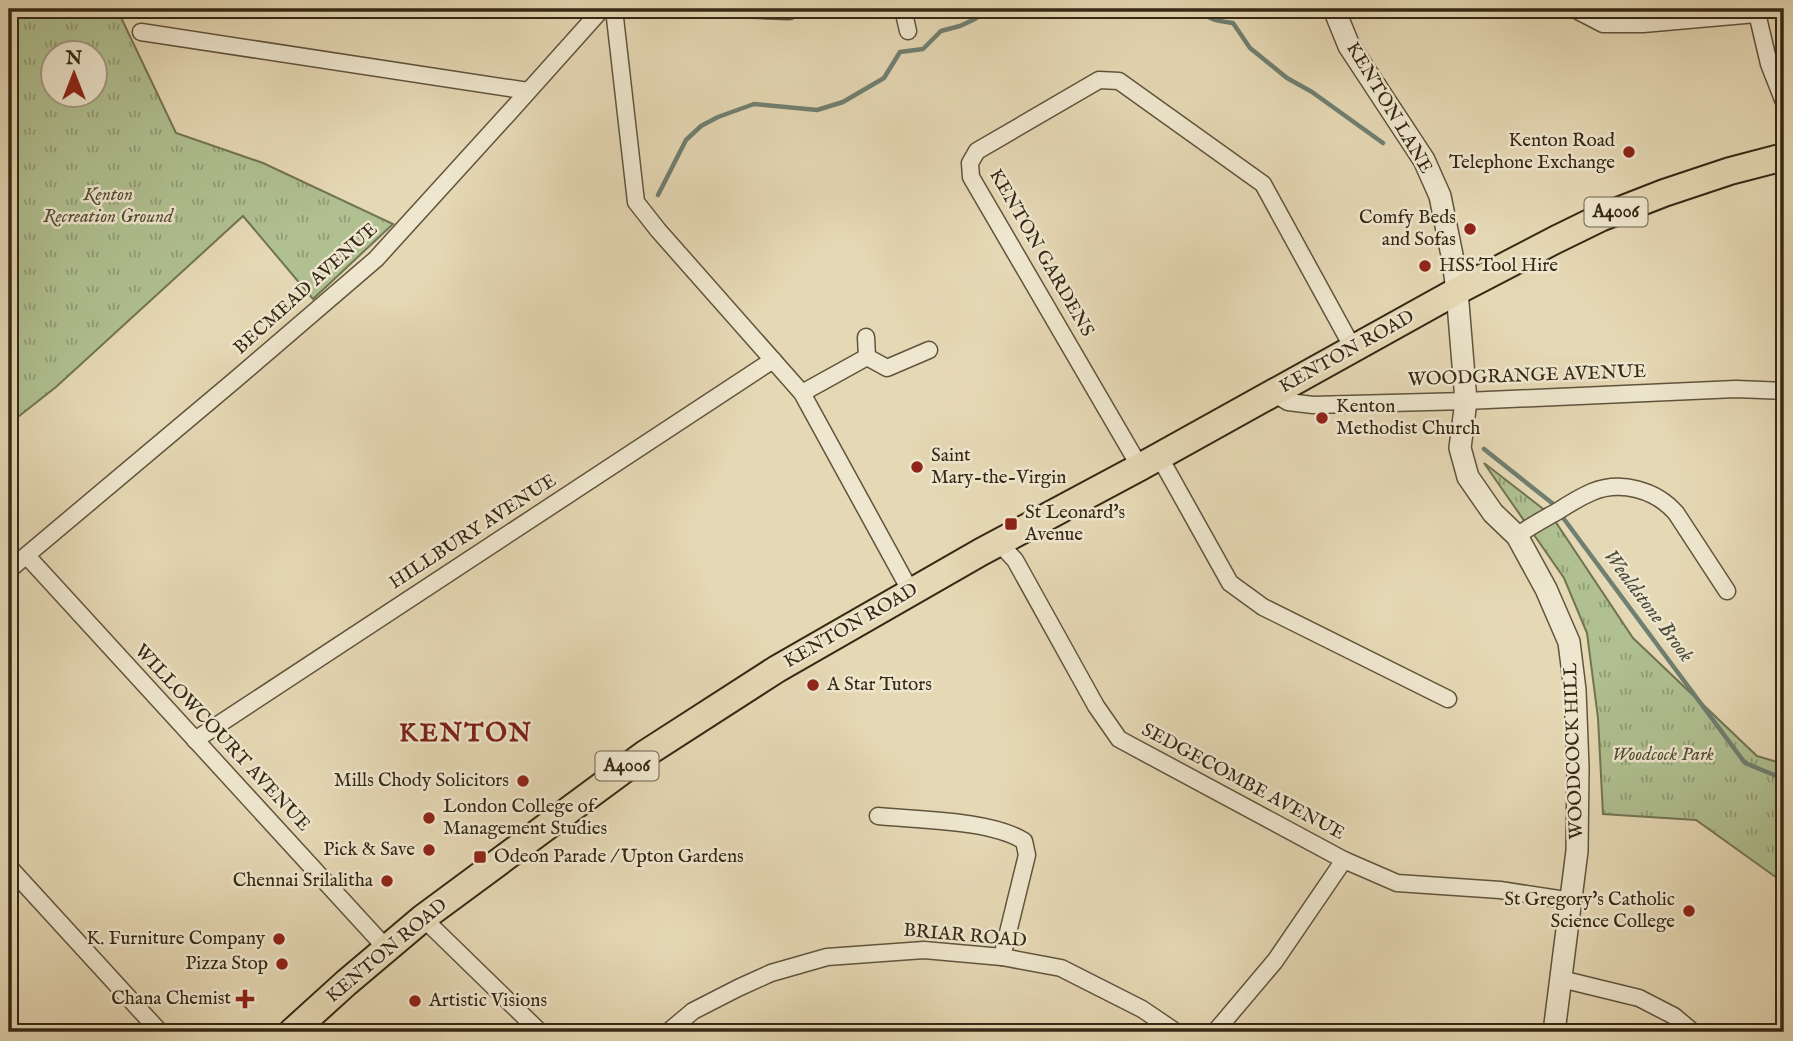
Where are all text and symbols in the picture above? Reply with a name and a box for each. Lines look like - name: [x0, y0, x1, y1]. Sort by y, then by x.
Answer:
- north arrow: [38, 38, 108, 108]
- street label: KENTON LANE: [1340, 38, 1438, 178]
- text: N: [65, 47, 83, 71]
- place label: Kenton Road Telephone Exchange: [1449, 129, 1616, 175]
- marker: Kenton Road Telephone Exchange: [1621, 144, 1637, 160]
- street label: KENTON GARDENS: [983, 165, 1099, 341]
- park label: Kenton Recreation Ground: [43, 183, 174, 229]
- road number: A4006: [1584, 197, 1648, 226]
- place label: Comfy Beds and Sofas: [1359, 206, 1456, 252]
- street label: BECMEAD AVENUE: [229, 218, 383, 360]
- marker: Comfy Beds and Sofas: [1462, 221, 1478, 237]
- place label: HSS Tool Hire: [1439, 254, 1558, 278]
- marker: HSS Tool Hire: [1417, 258, 1433, 274]
- street label: KENTON ROAD: [1275, 305, 1419, 399]
- street label: WOODGRANGE AVENUE: [1407, 360, 1647, 392]
- place label: Kenton Methodist Church: [1336, 395, 1480, 441]
- marker: Kenton Methodist Church: [1314, 410, 1330, 426]
- place label: Saint Mary-the-Virgin: [931, 444, 1066, 490]
- marker: Saint Mary-the-Virgin: [909, 459, 925, 475]
- street label: HILLBURY AVENUE: [385, 469, 561, 595]
- place label: St Leonard's Avenue: [1024, 501, 1125, 547]
- marker: St Leonard's Avenue: [1003, 516, 1019, 532]
- water label: Wealdstone Brook: [1597, 544, 1700, 668]
- street label: KENTON ROAD: [780, 578, 922, 674]
- street label: WILLOWCOURT AVENUE: [129, 639, 315, 837]
- street label: WOODCOCK HILL: [1559, 662, 1589, 840]
- place label: A Star Tutors: [826, 673, 932, 697]
- marker: A Star Tutors: [805, 677, 821, 693]
- district label: KENTON: [399, 717, 533, 750]
- street label: SEDGECOMBE AVENUE: [1137, 718, 1349, 846]
- park label: Woodcock Park: [1612, 743, 1714, 767]
- road number: A4006: [596, 752, 658, 780]
- place label: Mills Chody Solicitors: [334, 769, 509, 793]
- marker: Mills Chody Solicitors: [515, 773, 531, 789]
- place label: London College of Management Studies: [443, 795, 607, 841]
- marker: London College of Management Studies: [421, 810, 437, 826]
- place label: Pick & Save: [323, 838, 415, 862]
- marker: Pick & Save: [421, 842, 437, 858]
- place label: Odeon Parade / Upton Gardens: [494, 845, 744, 869]
- marker: Odeon Parade / Upton Gardens: [472, 849, 488, 865]
- place label: Chennai Srilalitha: [233, 869, 374, 893]
- marker: Chennai Srilalitha: [379, 873, 395, 889]
- place label: St Gregory's Catholic Science College: [1504, 888, 1675, 934]
- street label: KENTON ROAD: [322, 893, 452, 1009]
- marker: St Gregory's Catholic Science College: [1681, 903, 1697, 919]
- street label: BRIAR ROAD: [902, 919, 1028, 953]
- place label: K. Furniture Company: [86, 927, 266, 951]
- marker: K. Furniture Company: [271, 931, 287, 947]
- place label: Pizza Stop: [185, 952, 268, 976]
- marker: Pizza Stop: [274, 956, 290, 972]
- place label: Chana Chemist: [111, 987, 231, 1011]
- place label: Artistic Visions: [428, 989, 547, 1013]
- marker: Chana Chemist: [237, 991, 253, 1007]
- marker: Artistic Visions: [407, 993, 423, 1009]

